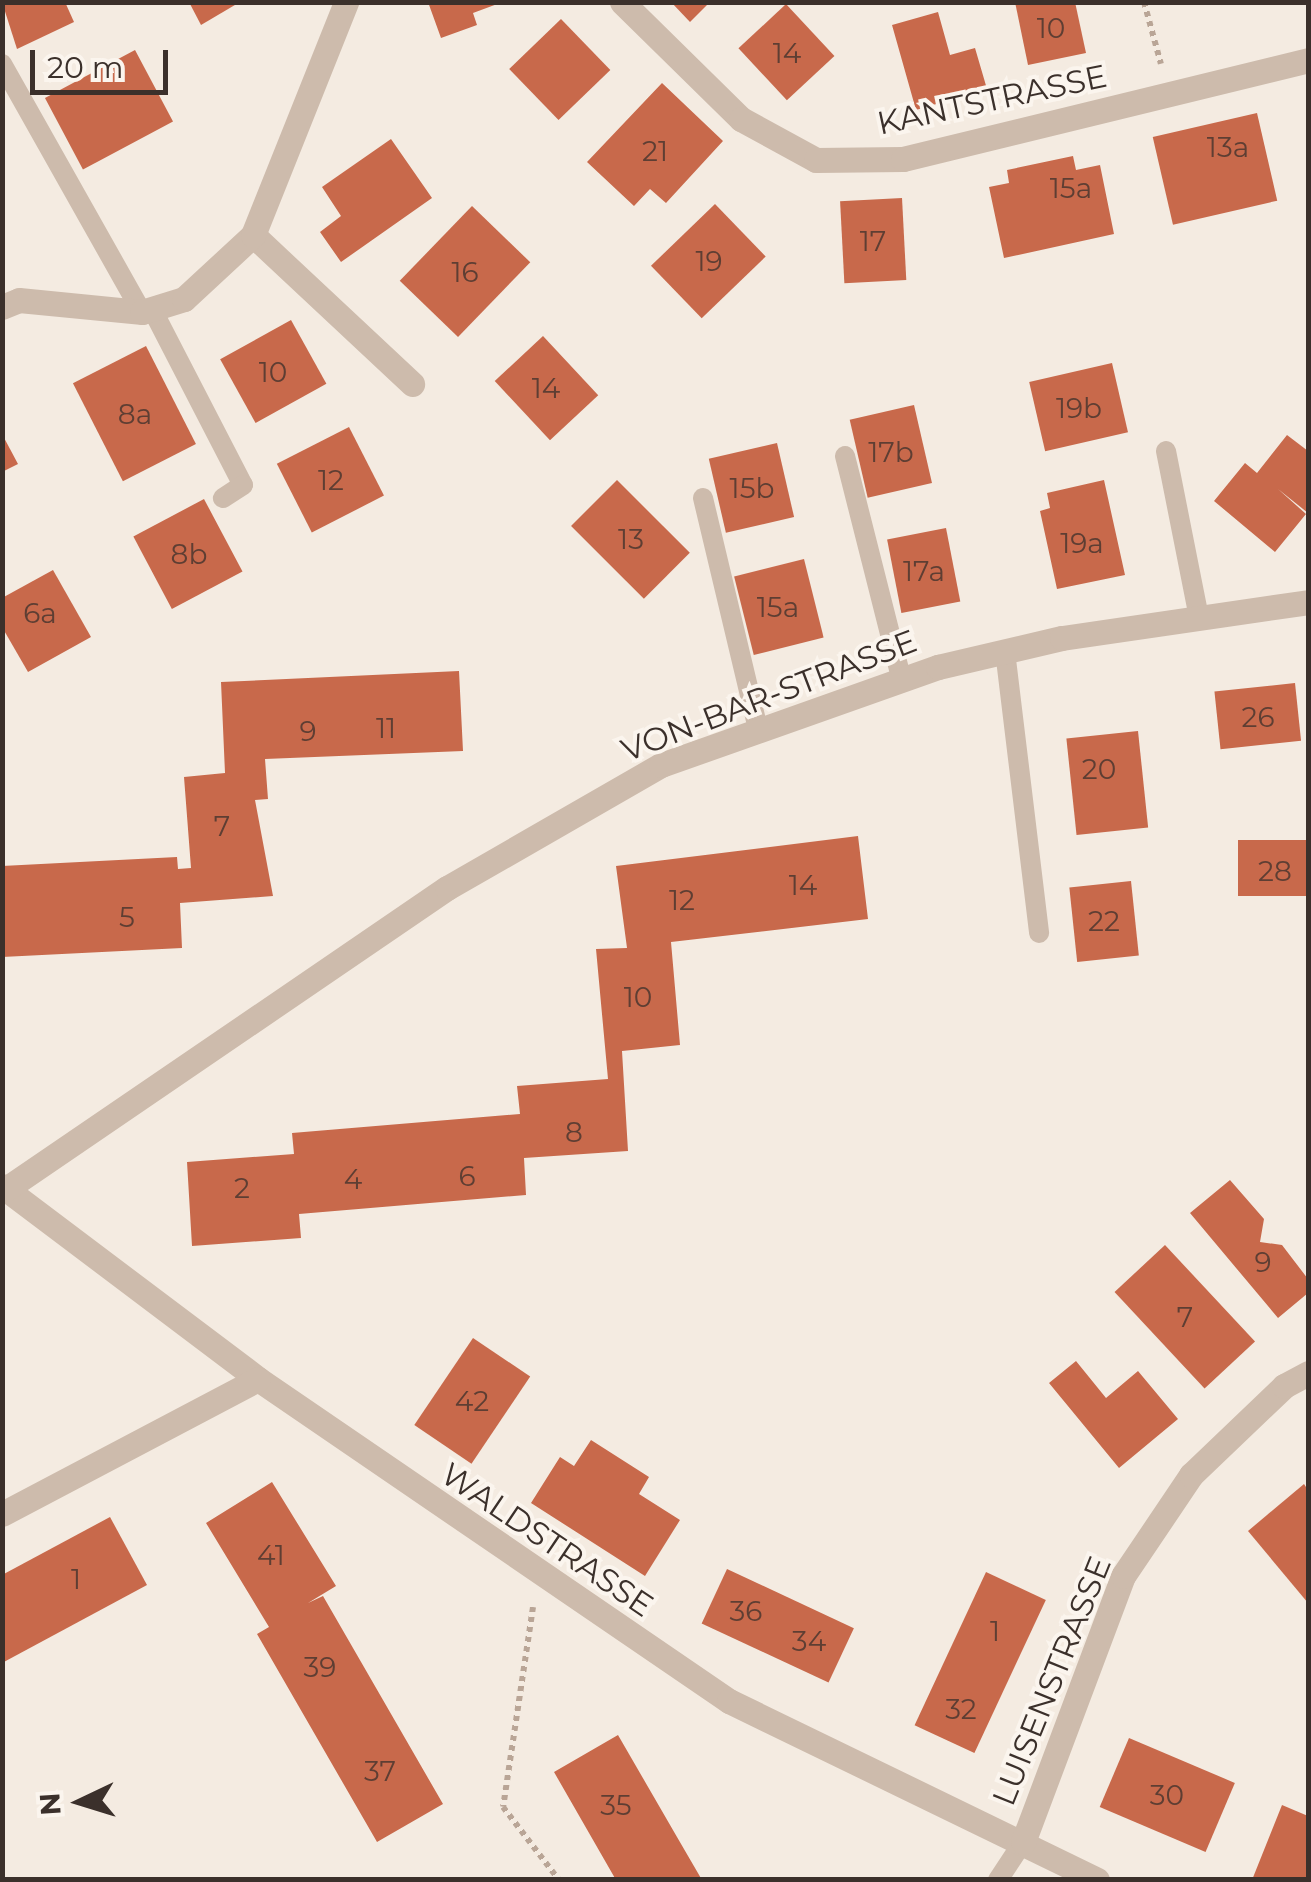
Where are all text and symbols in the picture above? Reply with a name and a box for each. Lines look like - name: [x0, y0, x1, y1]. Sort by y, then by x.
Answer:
- house number: 10: [1037, 11, 1065, 45]
- scale bar: [35, 30, 172, 92]
- house number: 14: [773, 36, 801, 70]
- text: 20 m: [47, 49, 124, 86]
- street label: KANTSTRASSE: [874, 57, 1110, 143]
- house number: 13a: [1207, 130, 1249, 164]
- house number: 21: [642, 134, 668, 168]
- house number: 15a: [1050, 171, 1092, 205]
- house number: 17: [860, 224, 886, 258]
- house number: 19: [695, 244, 723, 278]
- house number: 16: [451, 255, 479, 289]
- house number: 10: [259, 355, 287, 389]
- house number: 14: [532, 371, 560, 405]
- house number: 19b: [1056, 391, 1102, 425]
- house number: 8a: [118, 397, 152, 431]
- house number: 17b: [868, 435, 914, 469]
- house number: 12: [318, 463, 344, 497]
- house number: 15b: [730, 471, 774, 505]
- house number: 13: [618, 522, 644, 556]
- house number: 19a: [1060, 526, 1104, 560]
- house number: 8b: [171, 537, 207, 571]
- house number: 17a: [903, 554, 945, 588]
- house number: 15a: [757, 590, 799, 624]
- house number: 6a: [23, 596, 57, 630]
- street label: VON-BAR-STRASSE: [616, 622, 922, 770]
- house number: 26: [1242, 700, 1274, 734]
- house number: 11: [376, 711, 396, 745]
- house number: 9: [299, 714, 317, 748]
- house number: 20: [1082, 752, 1116, 786]
- house number: 7: [214, 809, 230, 843]
- house number: 28: [1258, 854, 1292, 888]
- house number: 14: [789, 868, 817, 902]
- house number: 12: [669, 883, 695, 917]
- house number: 5: [119, 900, 135, 934]
- house number: 22: [1088, 904, 1120, 938]
- house number: 10: [624, 980, 652, 1014]
- house number: 8: [565, 1115, 583, 1149]
- house number: 6: [458, 1159, 476, 1193]
- house number: 4: [344, 1162, 362, 1196]
- house number: 2: [234, 1171, 250, 1205]
- house number: 9: [1254, 1245, 1272, 1279]
- house number: 7: [1177, 1300, 1193, 1334]
- house number: 42: [455, 1384, 489, 1418]
- street label: WALDSTRASSE: [434, 1455, 660, 1625]
- house number: 41: [257, 1538, 285, 1572]
- street label: LUISENSTRASSE: [985, 1551, 1119, 1811]
- house number: 1: [71, 1562, 81, 1596]
- house number: 36: [730, 1594, 762, 1628]
- house number: 1: [990, 1614, 1000, 1648]
- house number: 34: [792, 1624, 826, 1658]
- house number: 39: [304, 1650, 336, 1684]
- house number: 32: [945, 1692, 977, 1726]
- north arrow: [30, 1752, 130, 1852]
- house number: 37: [364, 1754, 396, 1788]
- house number: 30: [1150, 1778, 1184, 1812]
- house number: 35: [600, 1788, 632, 1822]
- text: N: [32, 1792, 68, 1817]

